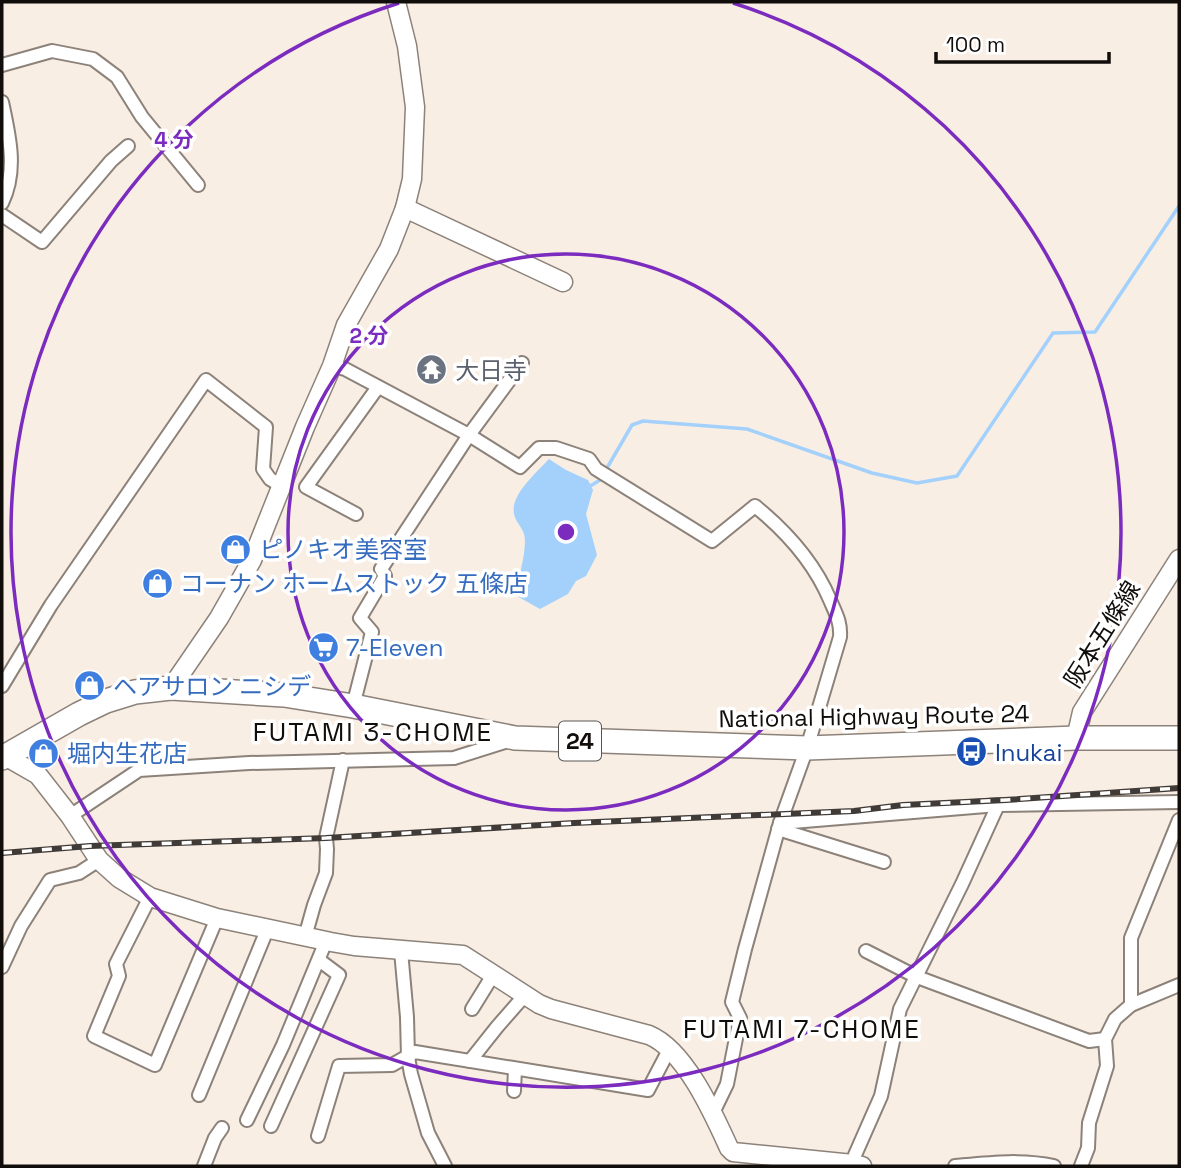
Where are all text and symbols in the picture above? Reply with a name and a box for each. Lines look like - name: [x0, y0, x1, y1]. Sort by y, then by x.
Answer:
- scale bar: [936, 21, 1109, 65]
- text: 100 m: [946, 31, 1005, 58]
- text: 4 分: [154, 126, 194, 153]
- text: 2 分: [350, 322, 388, 349]
- temple icon: 大日寺: [415, 353, 449, 387]
- place label: 大日寺: [455, 355, 527, 386]
- centre of rings: [554, 520, 578, 544]
- shop icon: ピノキオ美容室: [219, 532, 253, 566]
- place label: ピノキオ美容室: [259, 534, 427, 565]
- shop icon: コーナン ホームストック 五條店: [140, 566, 174, 600]
- place label: コーナン ホームストック 五條店: [180, 568, 528, 599]
- street label: 阪本五條線: [1057, 575, 1147, 693]
- supermarket icon: 7-Eleven: [306, 630, 340, 664]
- place label: 7-Eleven: [346, 632, 444, 663]
- shop icon: ヘアサロン ニシデ: [73, 669, 107, 703]
- place label: ヘアサロン ニシデ: [113, 671, 311, 702]
- street label: National Highway Route 24: [718, 698, 1030, 734]
- district label: FUTAMI 3-CHOME: [253, 715, 493, 749]
- road number: 24: [559, 722, 601, 761]
- bus stop icon: Inukai: [955, 735, 989, 769]
- shop icon: 堀内生花店: [27, 736, 61, 770]
- place label: Inukai: [995, 737, 1062, 768]
- place label: 堀内生花店: [67, 738, 187, 769]
- district label: FUTAMI 7-CHOME: [683, 1012, 921, 1046]

